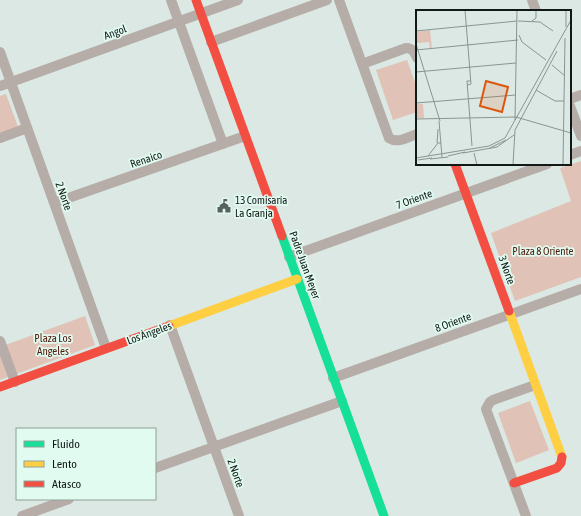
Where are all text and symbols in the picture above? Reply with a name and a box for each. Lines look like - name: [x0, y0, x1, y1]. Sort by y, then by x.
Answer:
- inset map: [416, 10, 571, 165]
- street label: Angol: [102, 22, 128, 42]
- street label: Renaico: [129, 148, 163, 170]
- street label: 2 Norte: [53, 180, 75, 212]
- street label: 7 Oriente: [394, 187, 434, 211]
- place label: 13 Comisaría La Granja: [235, 194, 287, 219]
- public building icon: 13 Comisaría La Granja: [216, 198, 232, 214]
- street label: Padre Juan Meyer: [287, 230, 323, 301]
- park label: Plaza 8 Oriente: [512, 245, 574, 257]
- street label: 3 Norte: [496, 254, 518, 286]
- street label: 8 Oriente: [433, 310, 473, 334]
- street label: Los Ángeles: [125, 319, 173, 347]
- park label: Plaza Los Angeles: [34, 332, 72, 357]
- legend: [16, 428, 156, 500]
- text: Fluido: [52, 437, 80, 451]
- text: Lento: [52, 457, 77, 471]
- street label: 2 Norte: [225, 457, 247, 489]
- text: Atasco: [52, 477, 82, 491]

